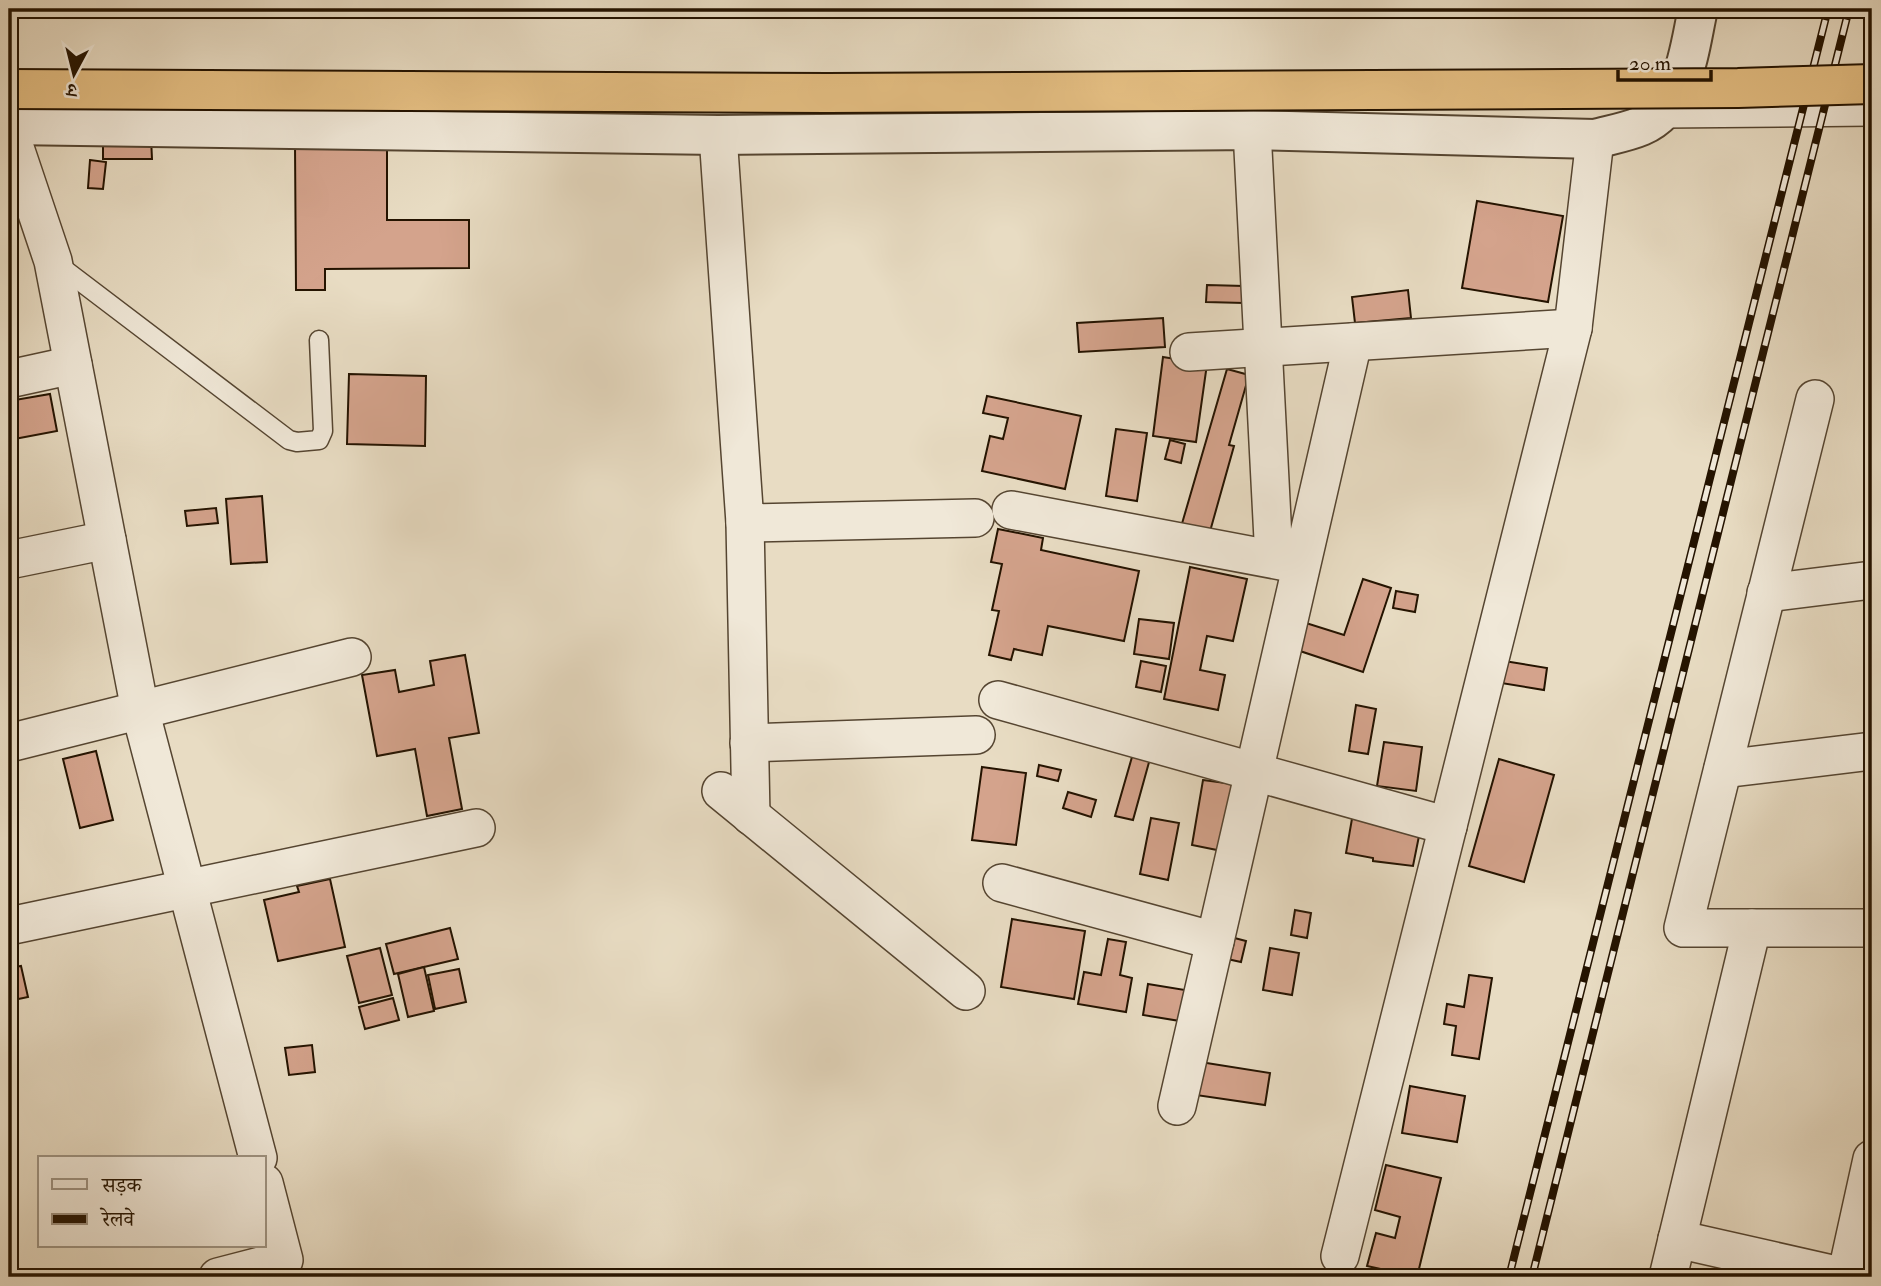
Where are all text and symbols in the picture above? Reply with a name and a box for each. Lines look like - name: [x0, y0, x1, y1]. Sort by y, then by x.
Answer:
- north arrow: [38, 38, 108, 108]
- scale bar: [1618, 38, 1711, 82]
- text: 20 m: [1629, 50, 1671, 77]
- text: उ: [64, 77, 80, 103]
- legend: [38, 1156, 266, 1248]
- text: सड़क: [101, 1172, 142, 1199]
- text: रेलवे: [99, 1206, 136, 1233]

